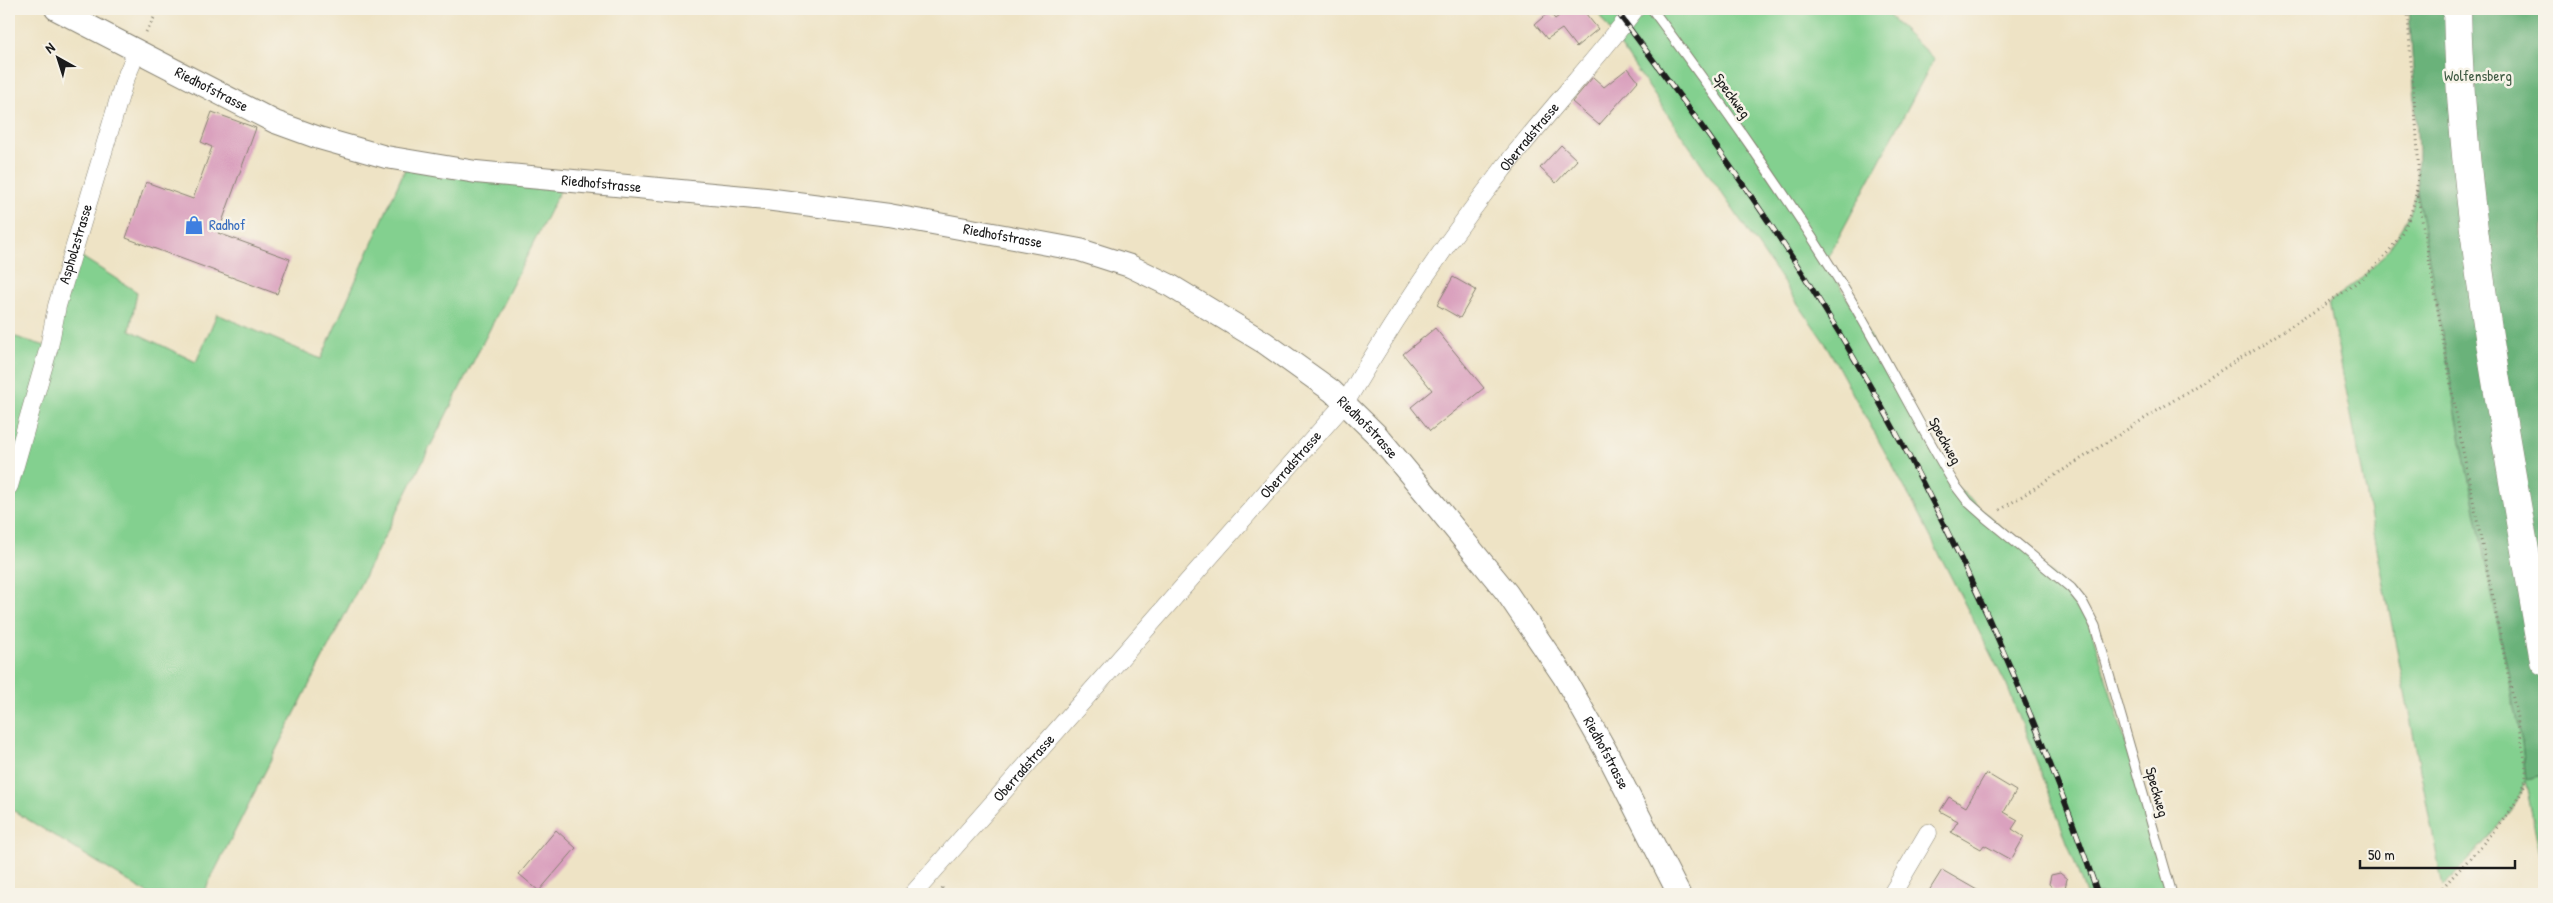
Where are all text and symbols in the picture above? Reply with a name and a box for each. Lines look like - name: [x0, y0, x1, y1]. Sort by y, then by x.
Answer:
- north arrow: [32, 32, 82, 82]
- text: N: [41, 37, 59, 57]
- street label: Riedhofstrasse: [171, 61, 252, 116]
- park label: Wolfensberg: [2444, 65, 2512, 86]
- street label: Speckweg: [1709, 69, 1756, 123]
- street label: Oberradstrasse: [1494, 97, 1564, 176]
- street label: Riedhofstrasse: [561, 169, 642, 197]
- street label: Aspholzstrasse: [53, 201, 97, 287]
- shop icon: Radhof: [183, 214, 205, 236]
- place label: Radhof: [209, 214, 246, 235]
- street label: Riedhofstrasse: [962, 218, 1044, 253]
- street label: Riedhofstrasse: [1333, 391, 1403, 463]
- street label: Speckweg: [1924, 413, 1967, 468]
- street label: Oberradstrasse: [1255, 426, 1326, 503]
- street label: Riedhofstrasse: [1578, 712, 1635, 793]
- street label: Oberradstrasse: [988, 729, 1059, 806]
- street label: Speckweg: [2140, 764, 2175, 820]
- scale bar: [2360, 838, 2516, 870]
- text: 50 m: [2368, 844, 2395, 865]

